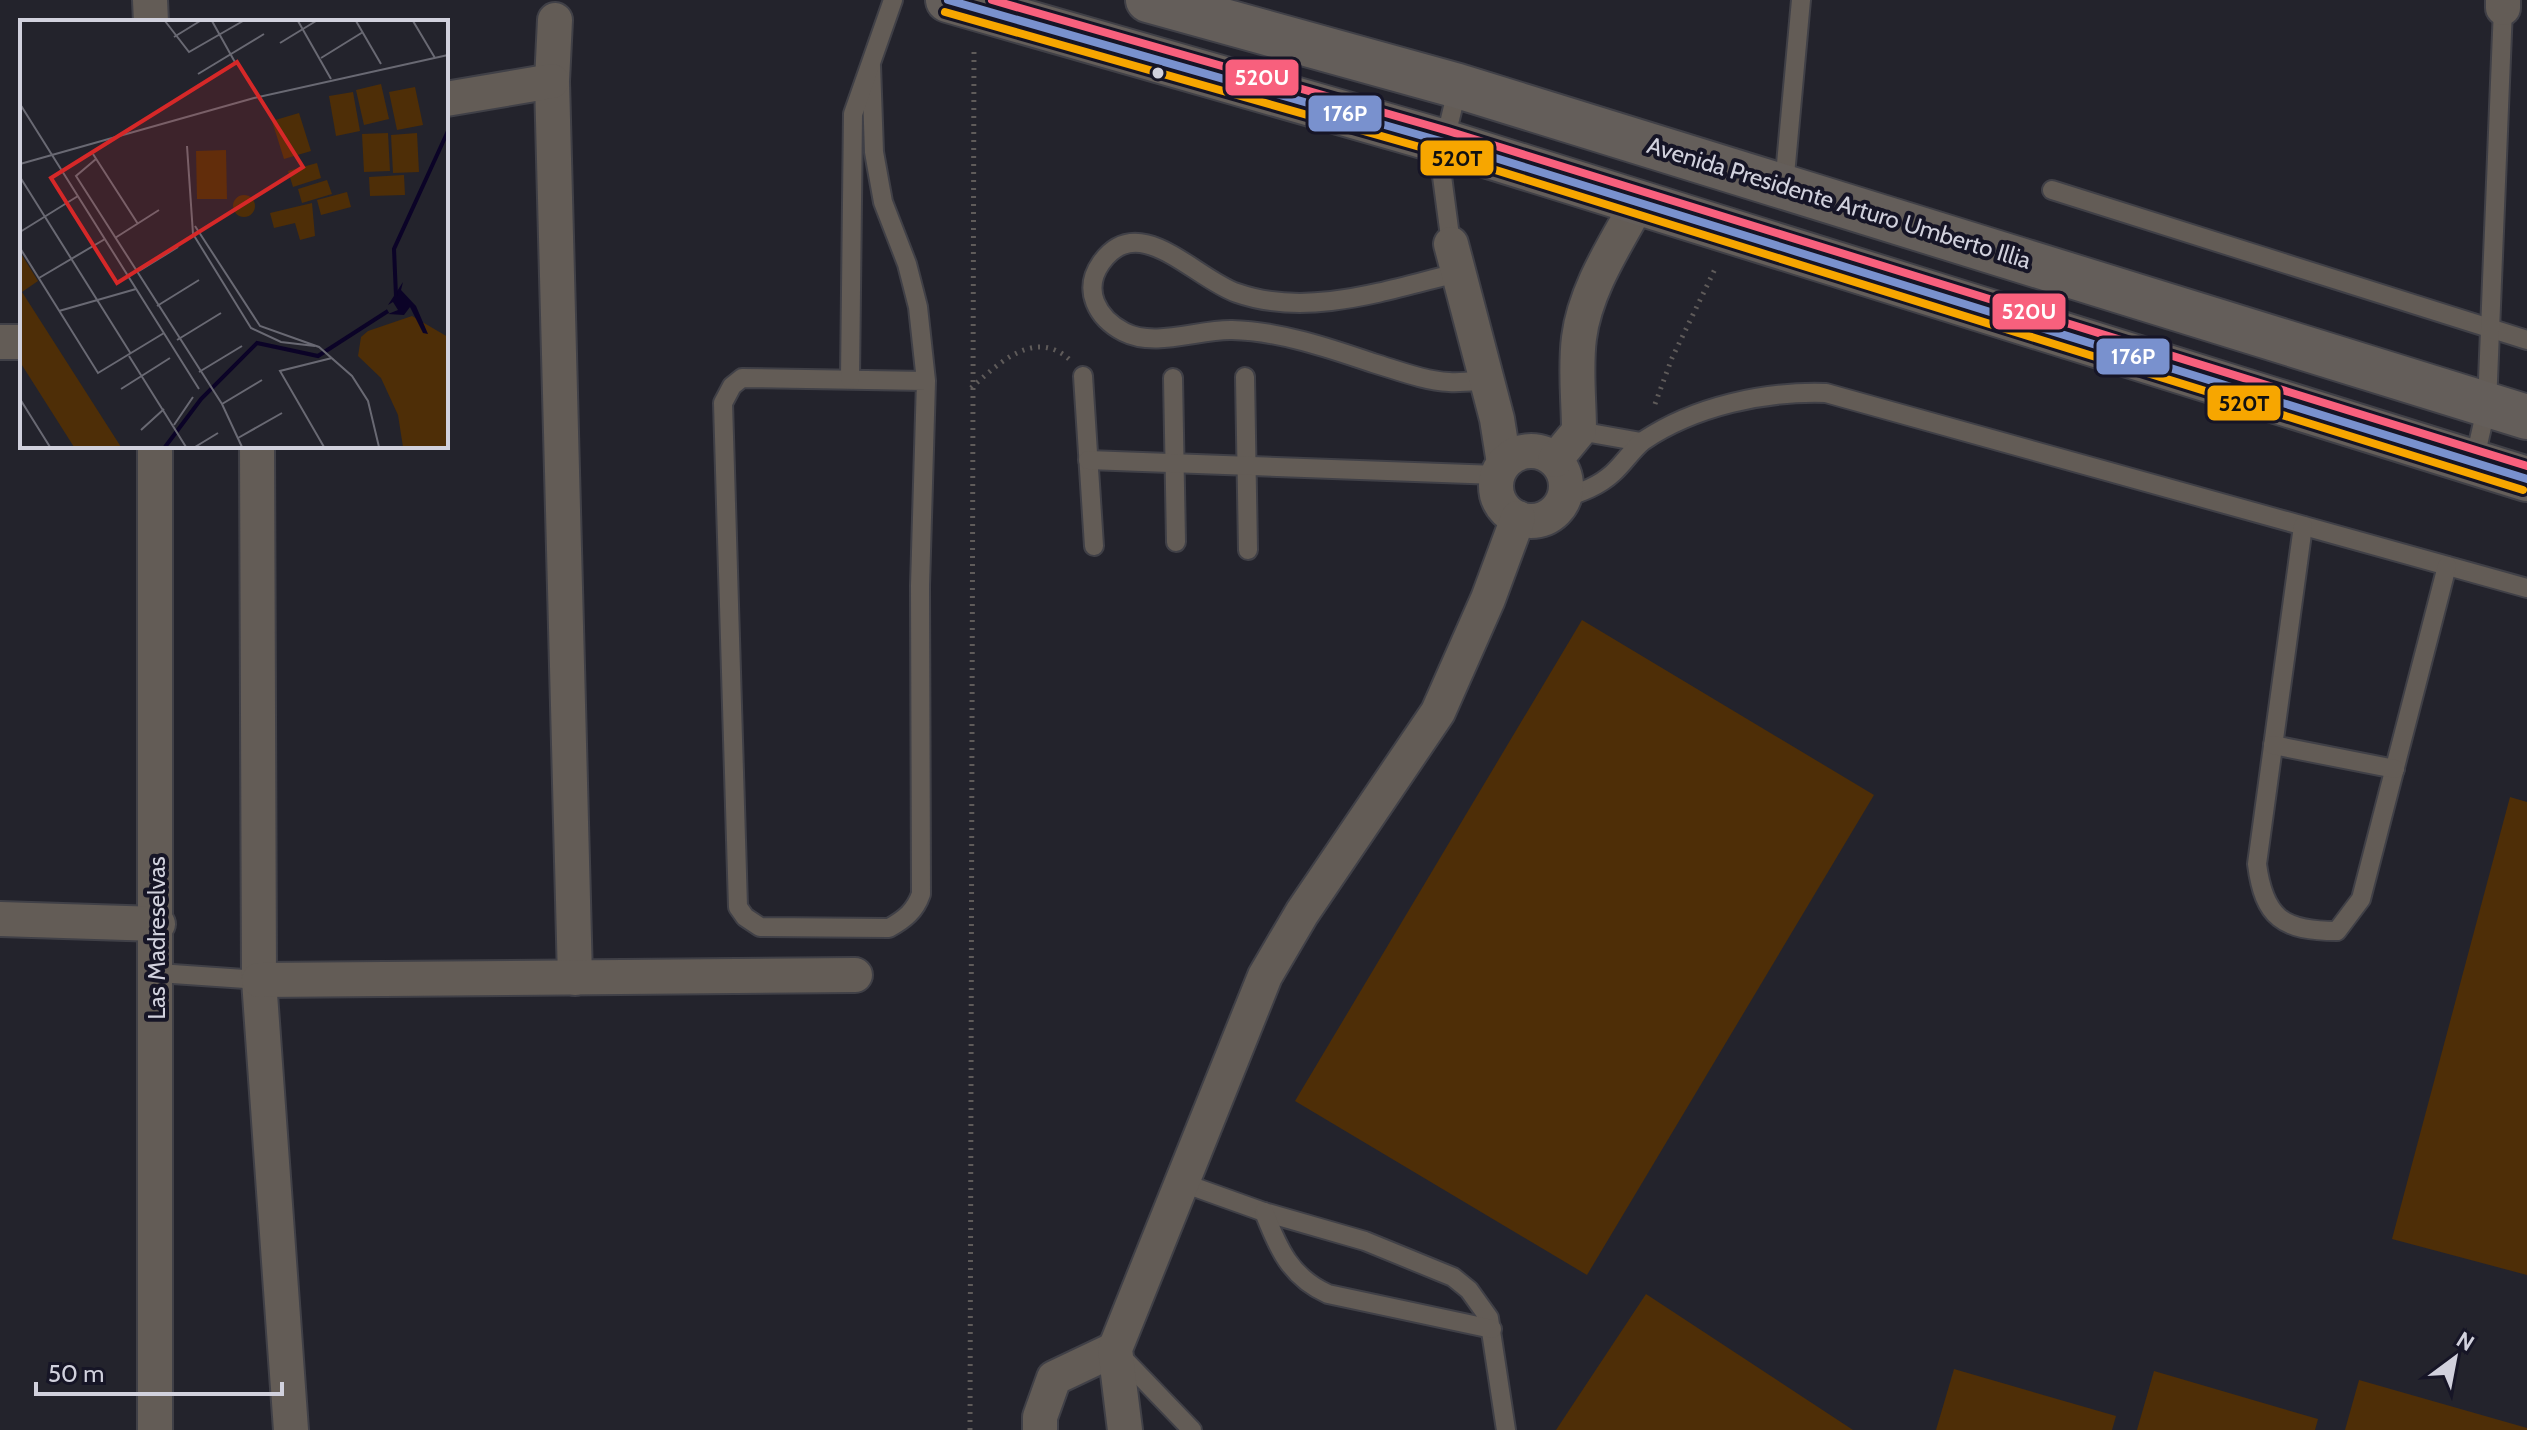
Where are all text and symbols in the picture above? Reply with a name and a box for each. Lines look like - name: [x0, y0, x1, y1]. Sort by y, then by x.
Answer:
- inset map: [20, 20, 448, 448]
- line badge: 520U: [1224, 58, 1300, 97]
- text: 520U: [1235, 64, 1289, 91]
- unlabelled marker: [1150, 65, 1166, 81]
- line badge: 176P: [1307, 94, 1383, 133]
- text: 176P: [1323, 100, 1367, 127]
- street label: Avenida Presidente Arturo Umberto Illia: [1644, 130, 2035, 275]
- line badge: 520T: [1419, 139, 1495, 177]
- text: 520T: [1432, 145, 1482, 172]
- line badge: 520U: [1991, 292, 2067, 331]
- text: 520U: [2002, 298, 2056, 325]
- line badge: 176P: [2095, 337, 2171, 376]
- text: 176P: [2111, 343, 2155, 370]
- line badge: 520T: [2206, 384, 2282, 422]
- text: 520T: [2219, 390, 2269, 417]
- street label: Las Madreselvas: [142, 856, 171, 1020]
- north arrow: [2415, 1318, 2495, 1398]
- text: N: [2452, 1326, 2479, 1357]
- scale bar: [36, 1346, 282, 1396]
- text: 50 m: [48, 1359, 104, 1388]

